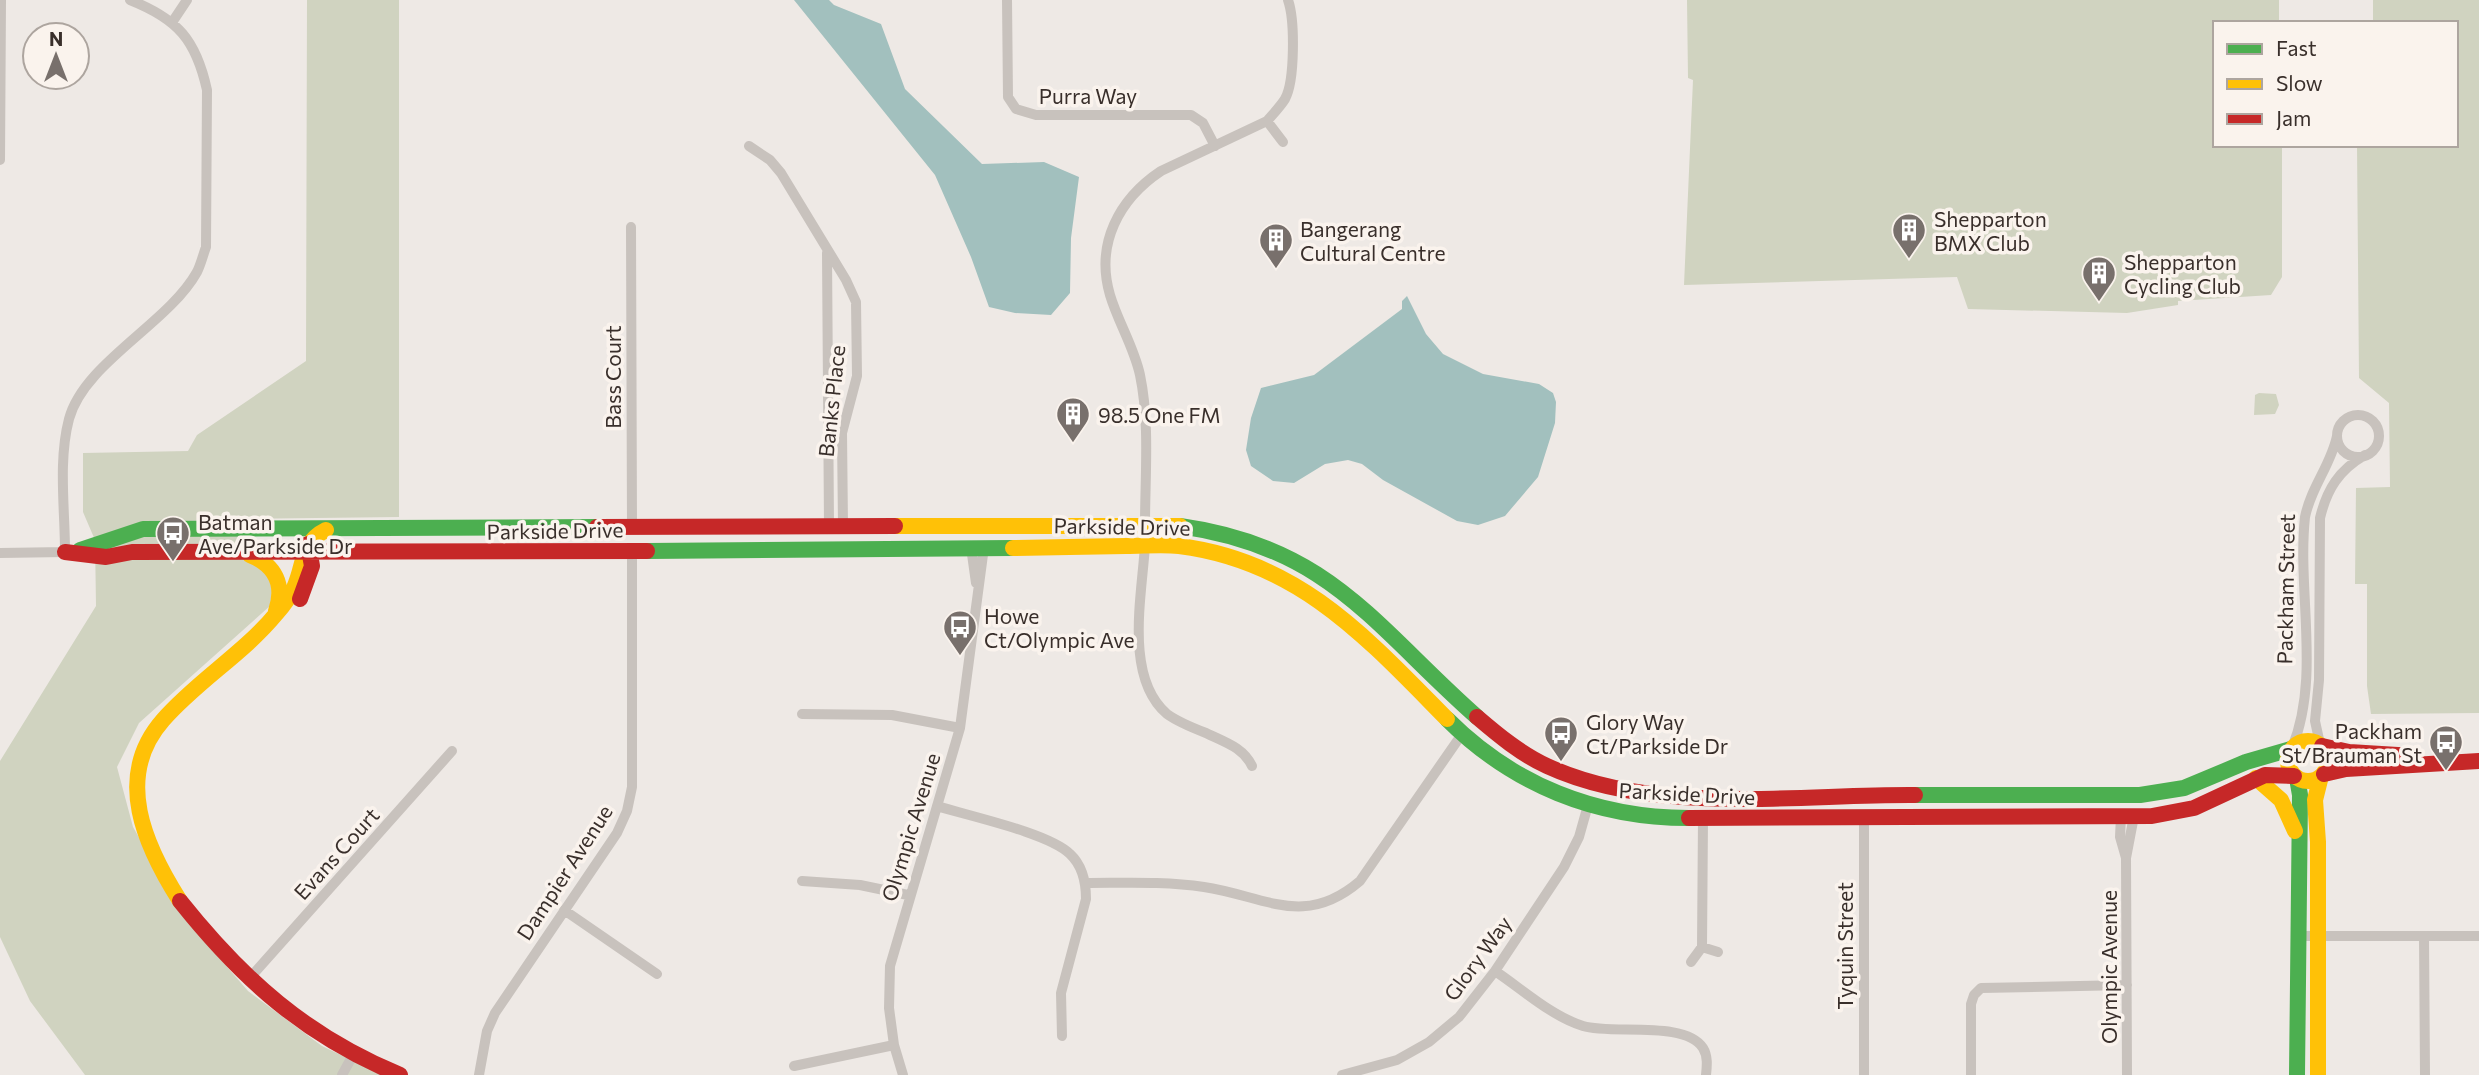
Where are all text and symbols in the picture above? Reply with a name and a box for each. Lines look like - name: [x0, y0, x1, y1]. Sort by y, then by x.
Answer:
- north arrow: [21, 21, 91, 91]
- legend: [2213, 21, 2458, 147]
- text: N: [49, 27, 63, 50]
- text: Fast: [2276, 35, 2317, 60]
- text: Slow: [2276, 70, 2323, 95]
- street label: Purra Way: [1039, 83, 1137, 108]
- text: Jam: [2276, 105, 2311, 130]
- place label: Shepparton BMX Club: [1934, 206, 2047, 255]
- building icon: Shepparton BMX Club: [1890, 211, 1928, 260]
- place label: Bangerang Cultural Centre: [1300, 216, 1446, 265]
- building icon: Bangerang Cultural Centre: [1257, 221, 1295, 270]
- place label: Shepparton Cycling Club: [2124, 249, 2241, 298]
- building icon: Shepparton Cycling Club: [2080, 254, 2118, 303]
- street label: Bass Court: [600, 325, 625, 429]
- street label: Banks Place: [813, 344, 849, 458]
- building icon: 98.5 One FM: [1054, 395, 1092, 444]
- place label: 98.5 One FM: [1098, 402, 1221, 427]
- place label: Batman Ave/Parkside Dr: [198, 509, 352, 558]
- street label: Parkside Drive: [1053, 512, 1191, 540]
- street label: Packham Street: [2271, 513, 2299, 665]
- bus stop icon: Batman Ave/Parkside Dr: [154, 514, 192, 563]
- street label: Parkside Drive: [486, 516, 624, 544]
- place label: Howe Ct/Olympic Ave: [984, 603, 1135, 652]
- bus stop icon: Howe Ct/Olympic Ave: [941, 608, 979, 657]
- place label: Glory Way Ct/Parkside Dr: [1586, 709, 1728, 758]
- bus stop icon: Glory Way Ct/Parkside Dr: [1542, 714, 1580, 763]
- place label: Packham St/Brauman St: [2281, 718, 2422, 767]
- bus stop icon: Packham St/Brauman St: [2427, 723, 2465, 772]
- street label: Olympic Avenue: [876, 750, 944, 904]
- street label: Parkside Drive: [1618, 777, 1756, 809]
- street label: Dampier Avenue: [511, 800, 617, 944]
- street label: Evans Court: [288, 802, 384, 904]
- street label: Tyquin Street: [1832, 882, 1857, 1010]
- street label: Olympic Avenue: [2096, 890, 2121, 1044]
- street label: Glory Way: [1438, 911, 1516, 1005]

